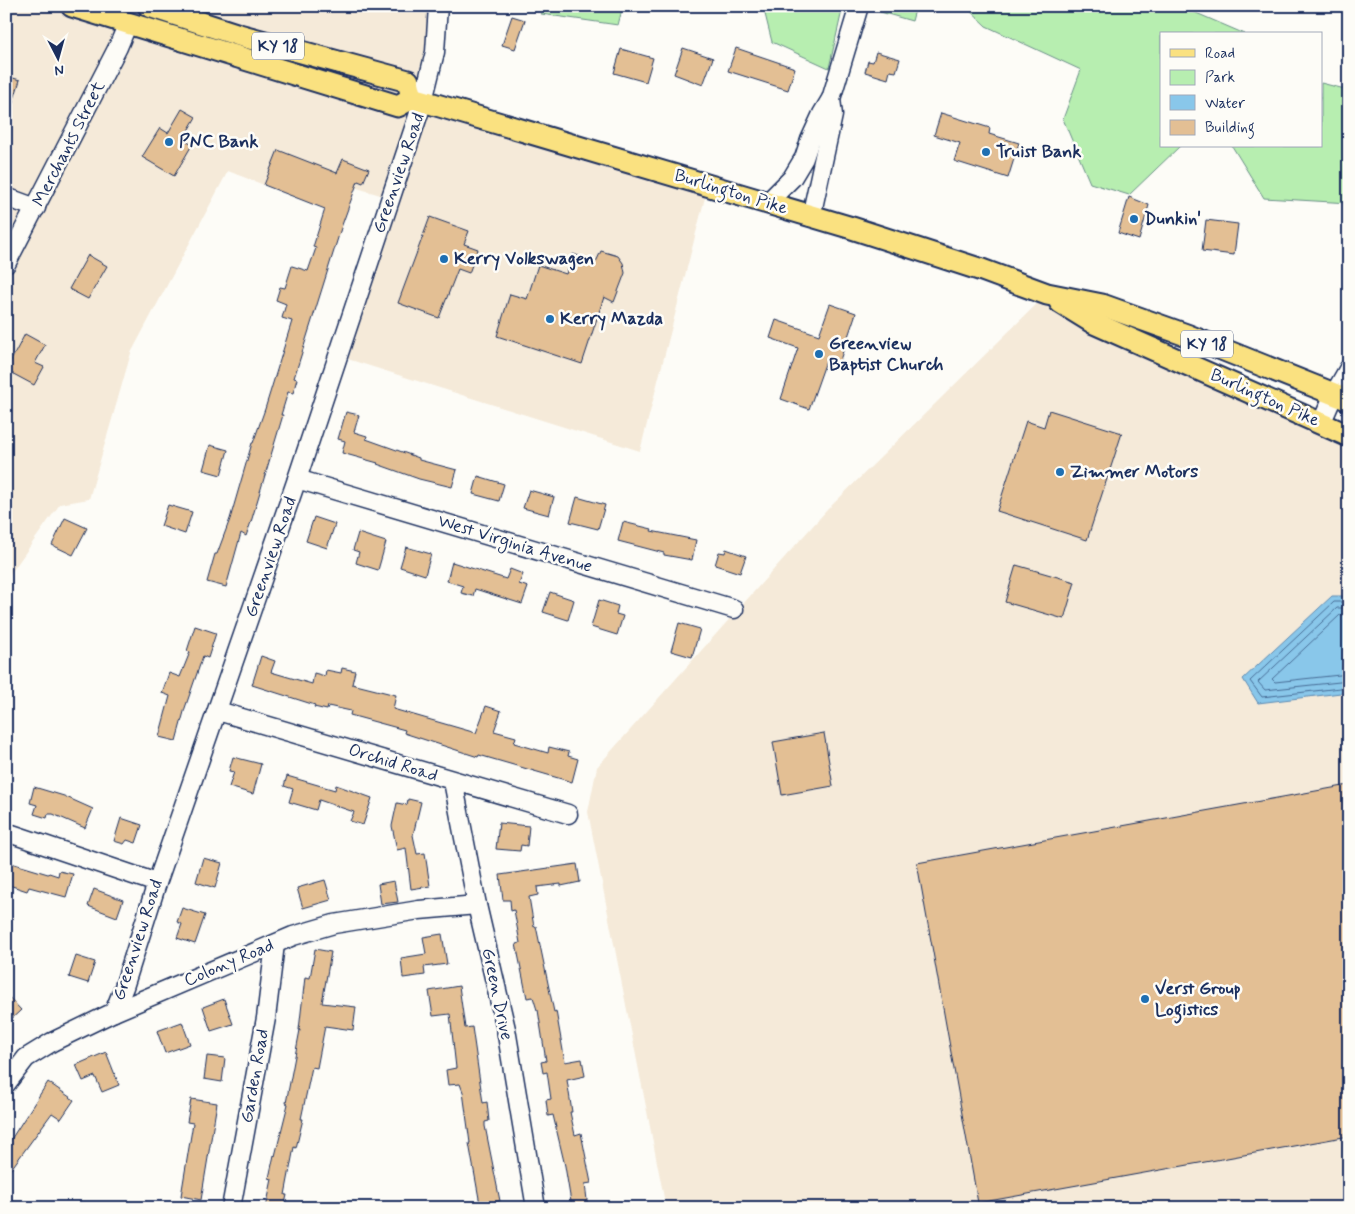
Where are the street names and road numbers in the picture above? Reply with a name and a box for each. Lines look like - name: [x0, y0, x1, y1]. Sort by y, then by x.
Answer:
- road number: KY 18: [252, 32, 304, 59]
- street label: Merchants Street: [27, 77, 111, 211]
- street label: Greenview Road: [367, 110, 431, 236]
- street label: Burlington Pike: [671, 163, 791, 223]
- road number: KY 18: [1181, 330, 1233, 358]
- street label: Burlington Pike: [1206, 363, 1323, 435]
- street label: Greenview Road: [239, 494, 303, 620]
- street label: West Virginia Avenue: [435, 509, 595, 580]
- street label: Orchid Road: [345, 738, 441, 788]
- street label: Greenview Road: [107, 876, 169, 1004]
- street label: Colony Road: [180, 933, 278, 993]
- street label: Green Drive: [476, 946, 518, 1042]
- street label: Garden Road: [235, 1027, 275, 1125]

